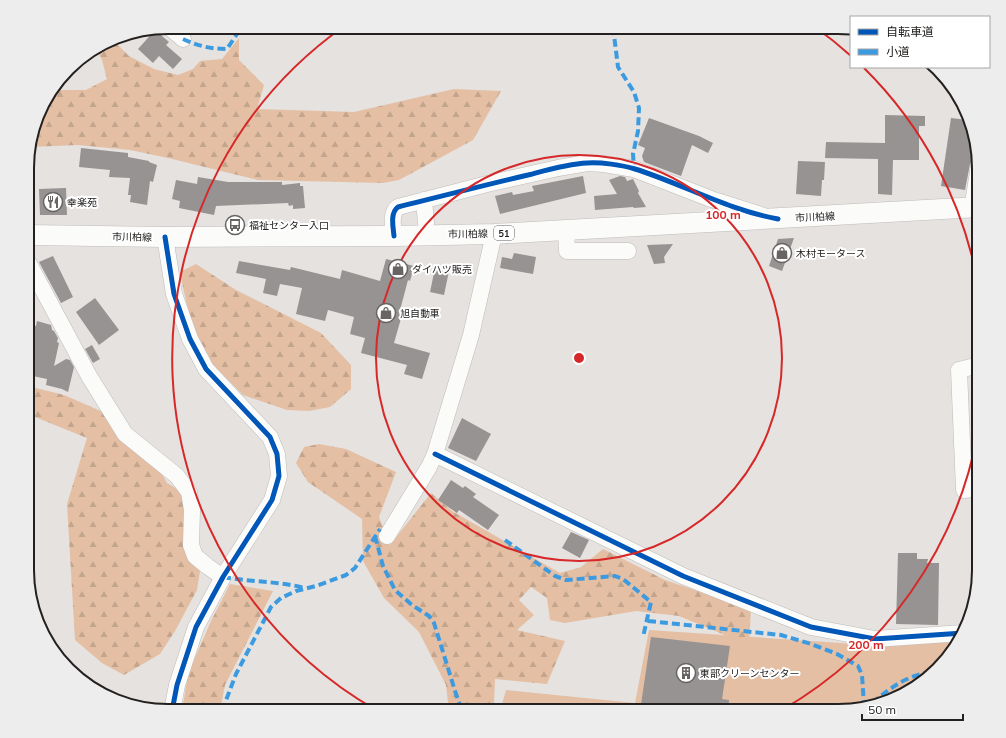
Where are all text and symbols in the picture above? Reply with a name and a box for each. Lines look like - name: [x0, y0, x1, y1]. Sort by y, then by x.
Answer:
- legend: [850, 16, 990, 68]
- text: 自転車道: [886, 24, 934, 39]
- text: 小道: [886, 44, 910, 59]
- restaurant icon: 幸楽苑: [42, 191, 64, 213]
- place label: 幸楽苑: [67, 196, 97, 209]
- text: 100 m: [705, 207, 741, 222]
- street label: 市川柏線: [795, 209, 835, 225]
- bus stop icon: 福祉センター入口: [224, 214, 246, 236]
- place label: 福祉センター入口: [249, 219, 329, 232]
- road number: 51: [494, 226, 514, 240]
- street label: 市川柏線: [448, 227, 488, 241]
- street label: 市川柏線: [112, 230, 152, 244]
- shop icon: 木村モータース: [771, 242, 793, 264]
- place label: 木村モータース: [796, 247, 866, 260]
- shop icon: ダイハツ販売: [387, 258, 409, 280]
- place label: ダイハツ販売: [412, 263, 472, 276]
- shop icon: 旭自動車: [375, 302, 397, 324]
- place label: 旭自動車: [400, 307, 440, 320]
- centre of rings: [572, 351, 586, 365]
- text: 200 m: [848, 637, 884, 652]
- building icon: 東部クリーンセンター: [675, 662, 697, 684]
- place label: 東部クリーンセンター: [700, 667, 800, 680]
- scale bar: [862, 696, 963, 722]
- text: 50 m: [868, 702, 896, 717]

